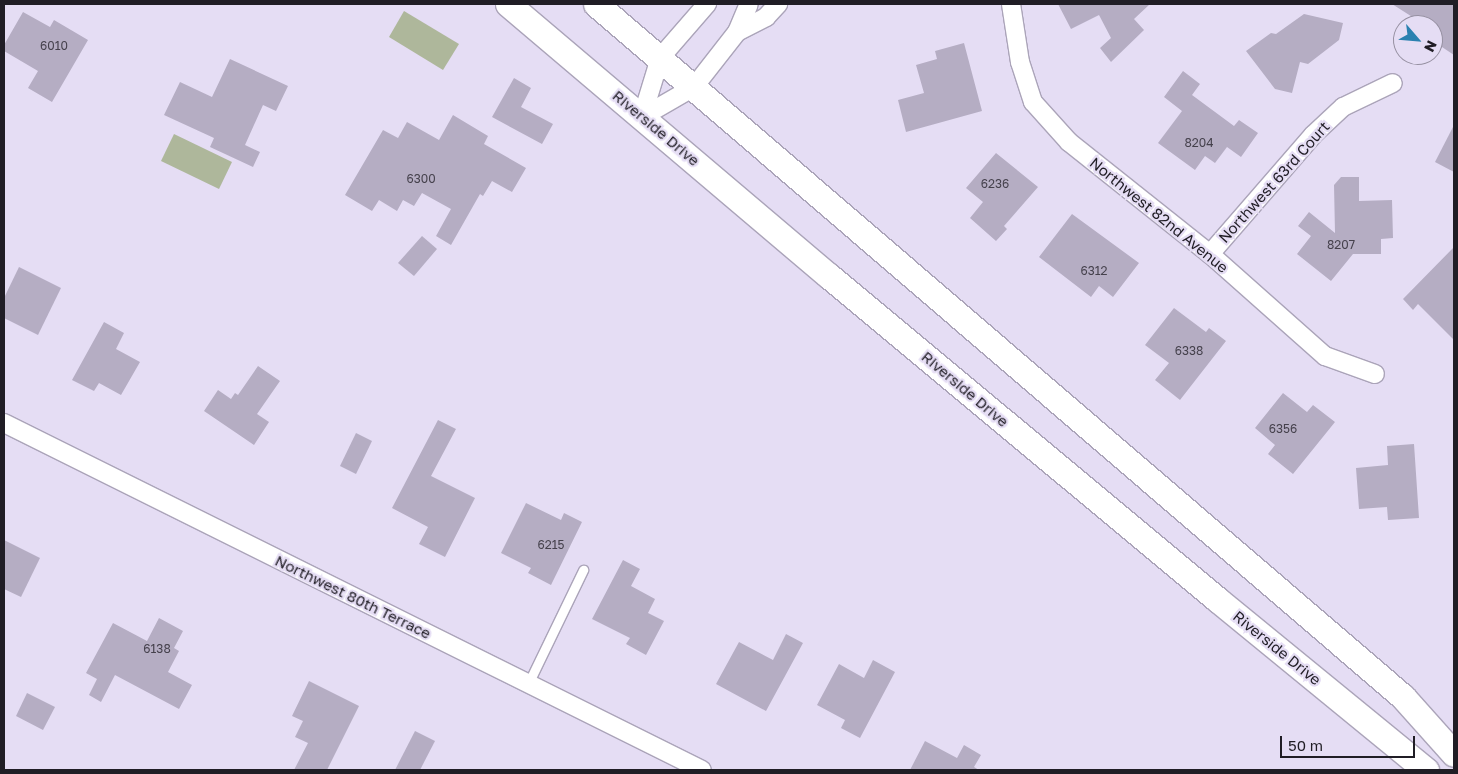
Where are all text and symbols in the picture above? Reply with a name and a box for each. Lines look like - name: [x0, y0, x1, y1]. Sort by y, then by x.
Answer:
- north arrow: [1393, 15, 1443, 65]
- text: N: [1421, 38, 1441, 55]
- house number: 6010: [40, 39, 68, 53]
- street label: Riverside Drive: [609, 86, 703, 170]
- street label: Northwest 63rd Court: [1215, 118, 1333, 246]
- house number: 8204: [1184, 136, 1214, 150]
- street label: Northwest 82nd Avenue: [1086, 154, 1232, 276]
- house number: 6300: [406, 172, 436, 186]
- house number: 6236: [981, 177, 1009, 191]
- house number: 8207: [1327, 238, 1355, 252]
- house number: 6312: [1080, 264, 1108, 278]
- house number: 6338: [1175, 344, 1203, 358]
- street label: Riverside Drive: [918, 347, 1012, 431]
- house number: 6356: [1269, 422, 1297, 436]
- house number: 6215: [538, 538, 564, 552]
- street label: Northwest 80th Terrace: [272, 551, 434, 643]
- street label: Riverside Drive: [1229, 607, 1325, 689]
- house number: 6138: [143, 642, 171, 656]
- scale bar: [1283, 726, 1418, 758]
- text: 50 m: [1288, 736, 1323, 754]

